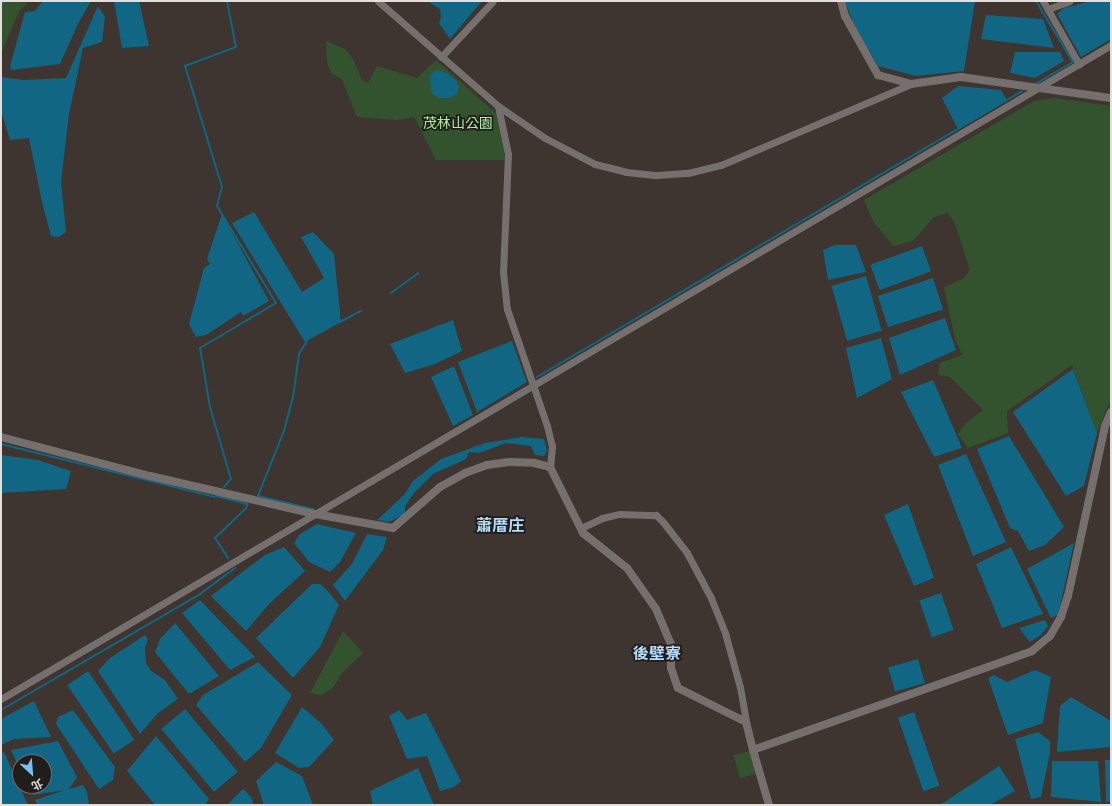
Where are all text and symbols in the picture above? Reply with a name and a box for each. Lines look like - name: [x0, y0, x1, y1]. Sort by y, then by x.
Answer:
- park label: 茂林山公園: [423, 117, 493, 133]
- district label: 蕭厝庄: [476, 517, 524, 537]
- district label: 後壁寮: [633, 645, 681, 665]
- north arrow: [12, 754, 52, 794]
- text: 北: [29, 775, 45, 793]

